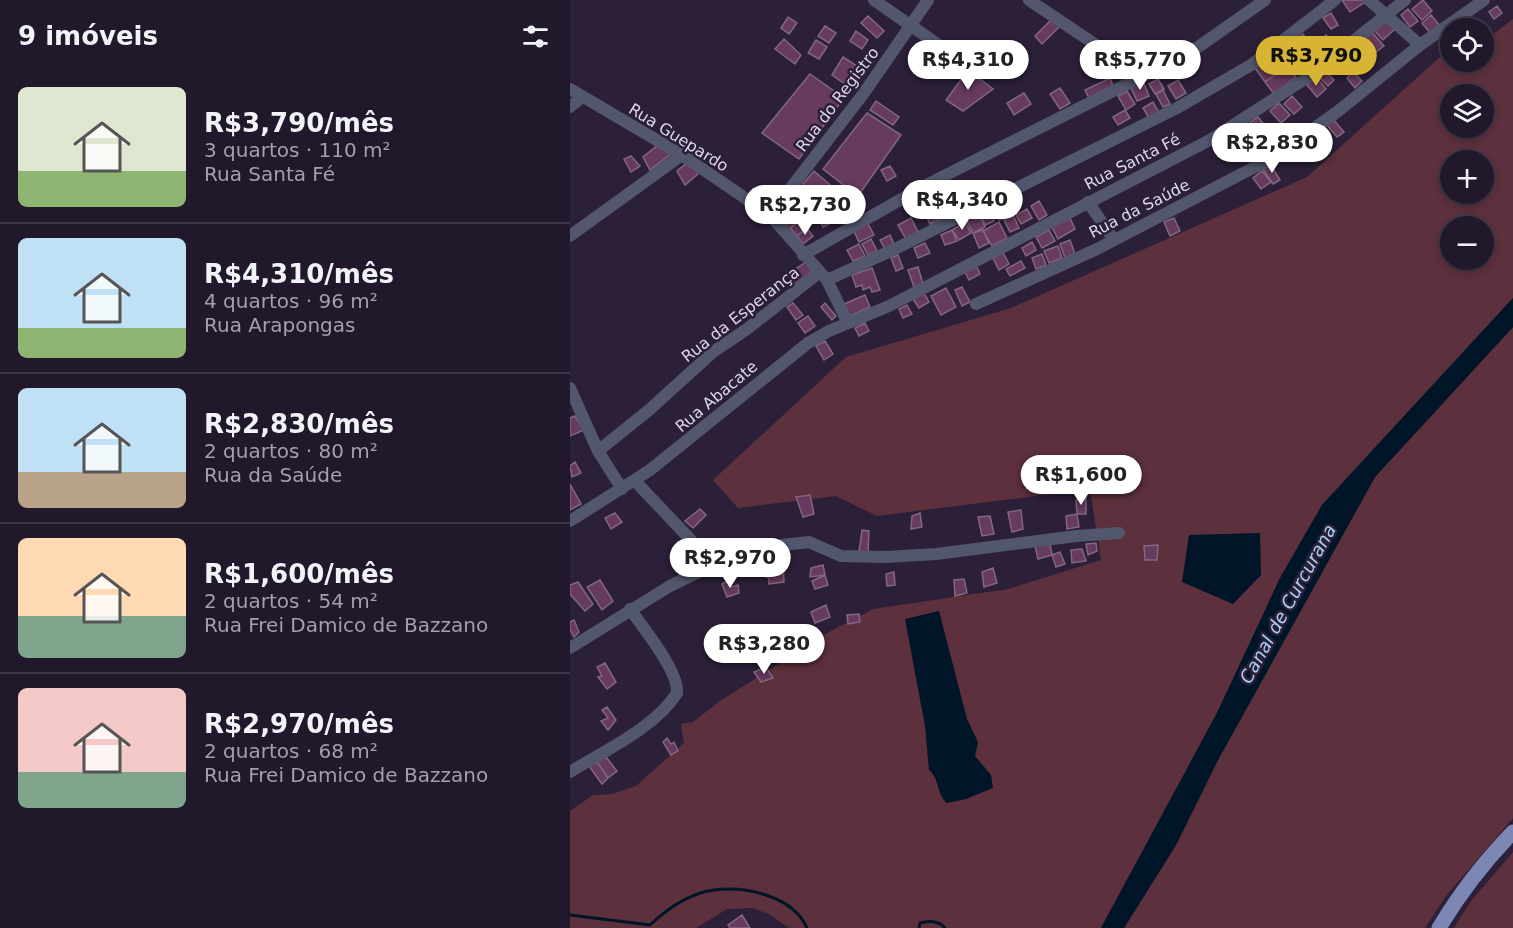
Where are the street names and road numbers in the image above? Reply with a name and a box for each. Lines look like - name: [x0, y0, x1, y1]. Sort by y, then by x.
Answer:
- street label: Rua do Registro: [792, 43, 883, 155]
- street label: Rua Guepardo: [625, 99, 732, 176]
- street label: Rua Santa Fé: [1081, 129, 1183, 194]
- street label: Rua da Saúde: [1086, 175, 1193, 242]
- street label: Rua da Esperança: [678, 263, 803, 366]
- street label: Rua Abacate: [672, 357, 761, 436]

